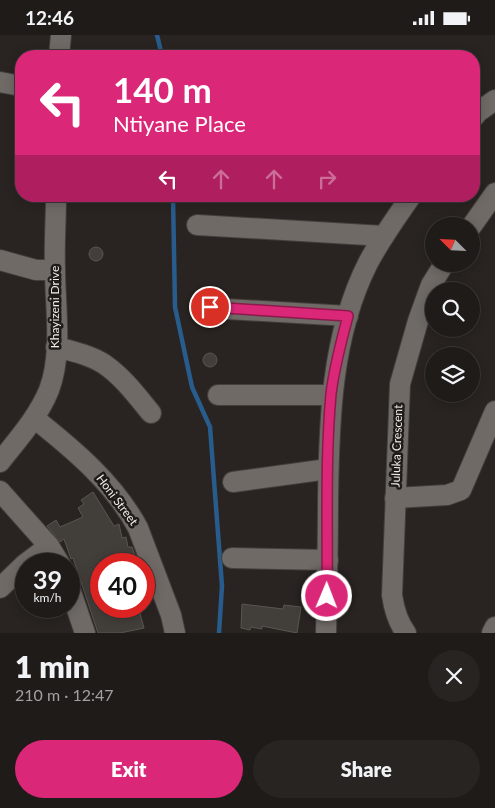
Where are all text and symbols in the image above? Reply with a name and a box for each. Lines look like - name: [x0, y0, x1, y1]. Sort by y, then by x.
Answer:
- text: 12:46: [25, 6, 74, 29]
- text: 140 m: [113, 68, 212, 110]
- icon: left: [30, 70, 95, 135]
- text: Ntiyane Place: [113, 110, 246, 137]
- icon: left: [154, 165, 182, 193]
- icon: ahead: [207, 165, 235, 193]
- icon: ahead: [260, 165, 288, 193]
- icon: right: [313, 165, 341, 193]
- north arrow: [425, 217, 480, 273]
- map controls: [425, 217, 480, 402]
- street label: Khayizeni Drive: [47, 266, 62, 348]
- button: search: [425, 282, 480, 337]
- pin: [189, 286, 231, 328]
- icon: arrive: [196, 293, 224, 321]
- button: layers: [425, 347, 480, 402]
- street label: Juluka Crescent: [388, 404, 405, 488]
- street label: Honi Street: [93, 471, 142, 529]
- speed limit sign: 40: [90, 553, 155, 618]
- text: 39: [33, 564, 62, 594]
- position arrow: [300, 569, 352, 621]
- text: km/h: [33, 590, 62, 605]
- text: 1 min: [15, 648, 90, 684]
- button: close: [428, 650, 480, 702]
- text: 210 m · 12:47: [15, 685, 114, 704]
- button: Exit: [15, 740, 243, 798]
- button: Share: [253, 740, 480, 798]

